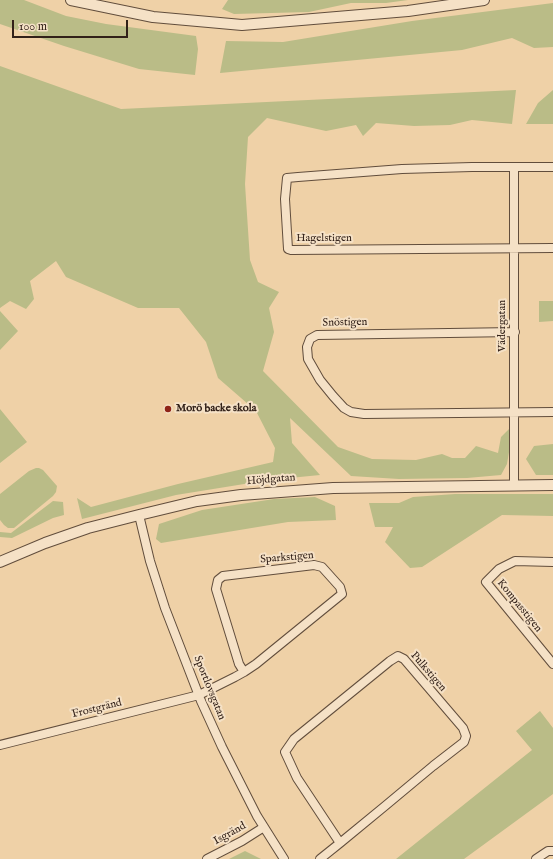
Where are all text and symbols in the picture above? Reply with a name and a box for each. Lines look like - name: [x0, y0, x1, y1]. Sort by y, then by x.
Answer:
- scale bar: [14, 12, 130, 38]
- text: 100 m: [19, 19, 47, 34]
- street label: Hagelstigen: [296, 232, 352, 246]
- street label: Vädergatan: [496, 300, 510, 352]
- street label: Snöstigen: [322, 316, 368, 330]
- place label: Morö backe skola: [176, 402, 256, 416]
- marker: Morö backe skola: [163, 404, 173, 414]
- street label: Höjdgatan: [246, 471, 296, 489]
- street label: Sparkstigen: [260, 549, 314, 567]
- street label: Kompasstigen: [494, 577, 544, 635]
- street label: Pulkstigen: [407, 649, 449, 695]
- street label: Sportlovsgatan: [190, 654, 228, 722]
- street label: Frostgränd: [71, 696, 123, 722]
- street label: Isgränd: [211, 820, 249, 848]

